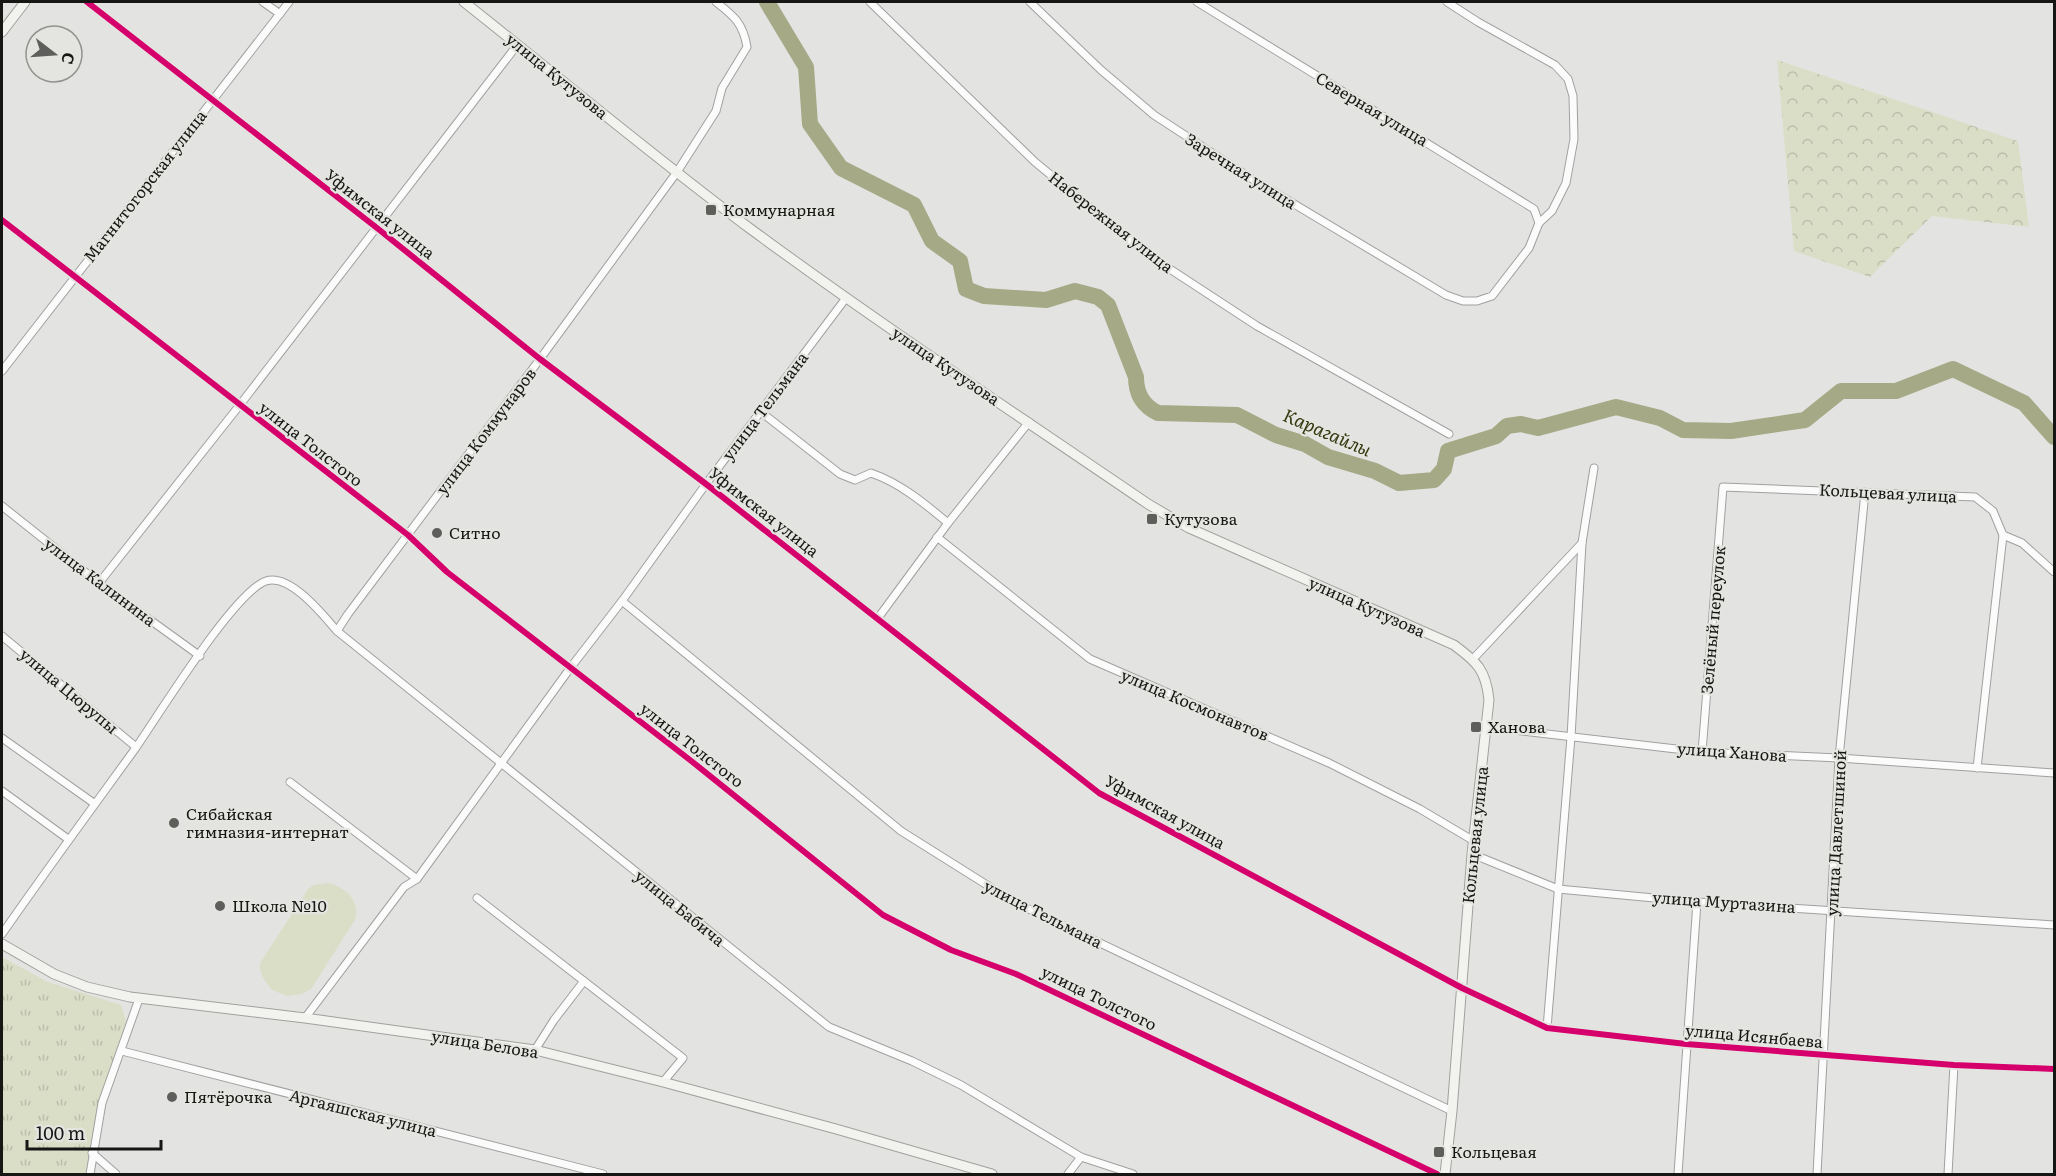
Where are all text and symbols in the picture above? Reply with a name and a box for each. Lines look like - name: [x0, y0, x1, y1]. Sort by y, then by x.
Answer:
- north arrow: [24, 24, 84, 84]
- street label: улица Кутузова: [501, 26, 614, 124]
- text: С: [56, 50, 82, 68]
- street label: Северная улица: [1312, 65, 1434, 152]
- street label: Магнитогорская улица: [77, 104, 212, 267]
- street label: Заречная улица: [1181, 126, 1302, 214]
- street label: Уфимская улица: [320, 162, 441, 264]
- street label: Набережная улица: [1044, 165, 1179, 278]
- place label: Коммунарная: [723, 197, 835, 221]
- marker: Коммунарная: [704, 203, 718, 217]
- street label: улица Кутузова: [888, 320, 1006, 410]
- street label: улица Тельмана: [715, 346, 813, 465]
- street label: улица Коммунаров: [429, 362, 541, 499]
- street label: улица Толстого: [255, 395, 369, 491]
- water label: Карагайлы: [1279, 401, 1376, 463]
- street label: Уфимская улица: [704, 460, 825, 562]
- street label: Кольцевая улица: [1818, 476, 1958, 508]
- place label: Кутузова: [1164, 506, 1238, 530]
- marker: Кутузова: [1145, 512, 1159, 526]
- place label: Ситно: [449, 520, 501, 544]
- marker: Ситно: [430, 526, 444, 540]
- street label: улица Калинина: [40, 531, 162, 632]
- street label: Зелёный переулок: [1694, 544, 1730, 695]
- street label: улица Кутузова: [1305, 570, 1430, 643]
- street label: улица Цюрупы: [15, 642, 124, 739]
- street label: улица Космонавтов: [1118, 662, 1273, 746]
- street label: улица Толстого: [636, 696, 750, 792]
- place label: Ханова: [1488, 714, 1546, 738]
- marker: Ханова: [1469, 720, 1483, 734]
- street label: улица Ханова: [1676, 735, 1788, 767]
- street label: улица Давлетшиной: [1819, 749, 1851, 917]
- street label: Кольцевая улица: [1455, 765, 1493, 905]
- street label: Уфимская улица: [1101, 768, 1230, 854]
- place label: Сибайская гимназия-интернат: [186, 801, 349, 843]
- marker: Сибайская гимназия-интернат: [167, 816, 181, 830]
- street label: улица Бабича: [630, 863, 731, 951]
- street label: улица Тельмана: [980, 873, 1107, 954]
- street label: улица Муртазина: [1652, 884, 1797, 918]
- place label: Школа №10: [232, 893, 327, 917]
- marker: Школа №10: [213, 899, 227, 913]
- street label: улица Толстого: [1037, 959, 1161, 1036]
- street label: улица Исянбаева: [1684, 1017, 1824, 1053]
- street label: улица Белова: [430, 1023, 541, 1063]
- street label: Аргаяшская улица: [287, 1082, 440, 1142]
- place label: Пятёрочка: [184, 1084, 272, 1108]
- marker: Пятёрочка: [165, 1090, 179, 1104]
- scale bar: [27, 1113, 160, 1151]
- text: 100 m: [36, 1119, 85, 1146]
- place label: Кольцевая: [1451, 1139, 1537, 1163]
- marker: Кольцевая: [1432, 1145, 1446, 1159]

